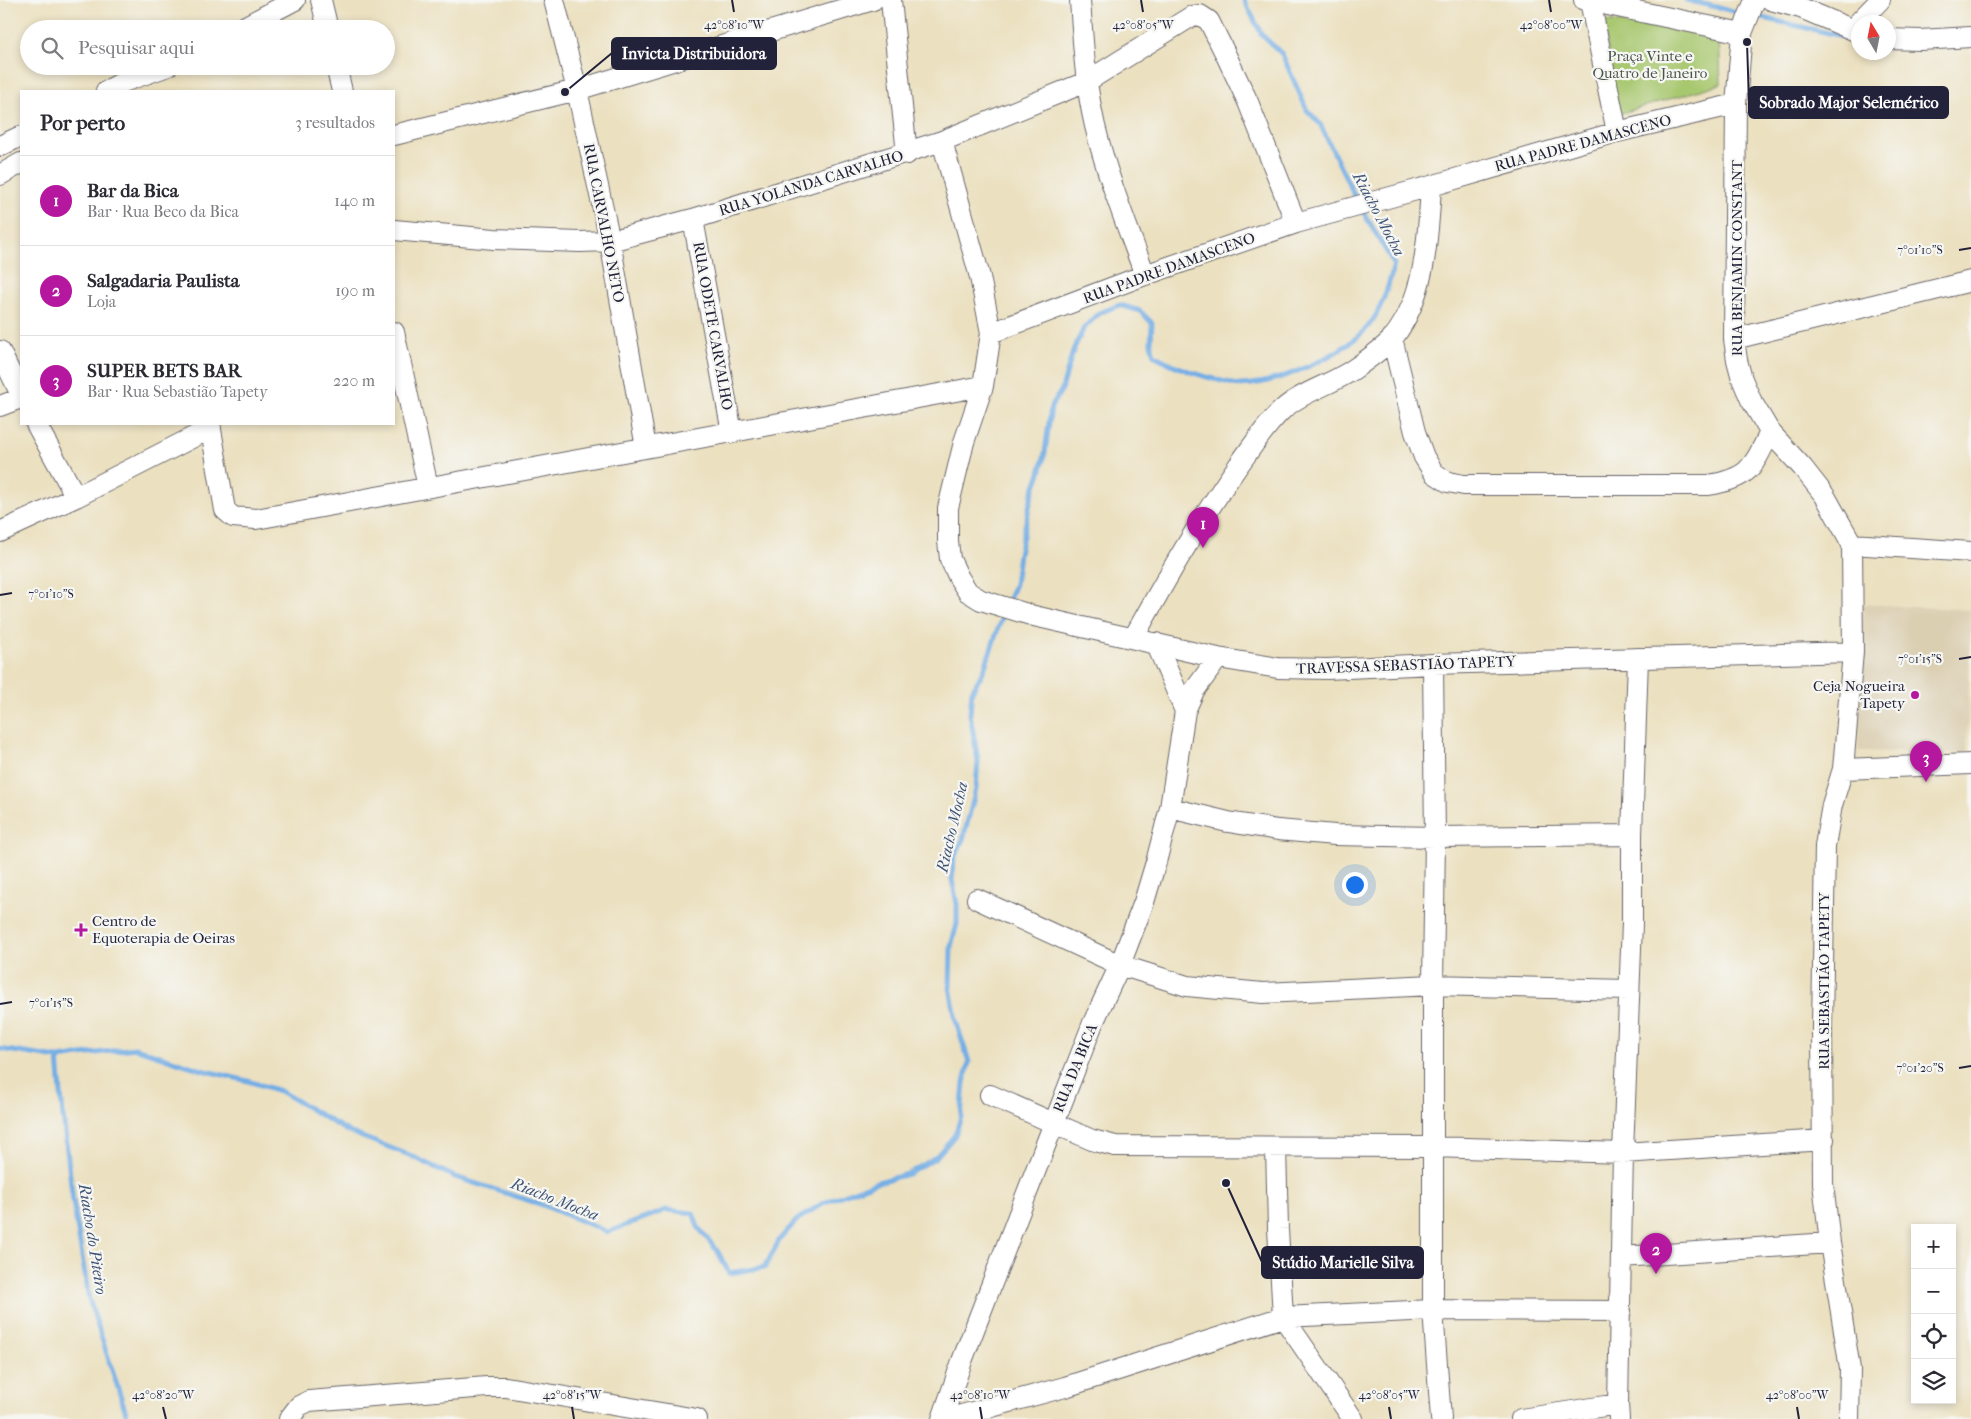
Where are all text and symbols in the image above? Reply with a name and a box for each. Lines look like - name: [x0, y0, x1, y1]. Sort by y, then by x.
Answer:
- north arrow: [1851, 15, 1896, 60]
- text: 42°08'10"W: [704, 18, 765, 32]
- text: 42°08'05"W: [1112, 18, 1175, 32]
- text: 42°08'00"W: [1520, 18, 1583, 32]
- search box: [20, 20, 395, 75]
- icon: search: [38, 34, 66, 62]
- text: Pesquisar aqui: [78, 37, 195, 59]
- callout: Invicta Distribuidora: [612, 38, 776, 69]
- text: Invicta Distribuidora: [622, 44, 767, 63]
- park label: Praça Vinte e Quatro de Janeiro: [1593, 47, 1708, 82]
- callout: Sobrado Major Selemérico: [1749, 87, 1948, 118]
- text: Sobrado Major Selemérico: [1759, 93, 1939, 112]
- text: Por perto: [40, 111, 125, 135]
- street label: RUA PADRE DAMASCENO: [1493, 111, 1673, 175]
- text: 3 resultados: [295, 113, 375, 132]
- street label: RUA CARVALHO NETO: [580, 142, 628, 304]
- street label: RUA YOLANDA CARVALHO: [717, 146, 906, 220]
- street label: RUA BENJAMIN CONSTANT: [1728, 159, 1746, 356]
- water label: Riacho Mocha: [1348, 168, 1409, 259]
- text: Bar da Bica: [87, 180, 179, 202]
- text: 1: [53, 191, 59, 210]
- text: 140 m: [334, 191, 375, 210]
- text: Bar · Rua Beco da Bica: [87, 202, 239, 221]
- street label: RUA PADRE DAMASCENO: [1080, 228, 1258, 308]
- street label: RUA ODETE CARVALHO: [689, 240, 737, 412]
- text: 7°01'10"S: [1897, 243, 1943, 257]
- text: Salgadaria Paulista: [87, 270, 240, 292]
- text: 2: [52, 281, 60, 300]
- text: 190 m: [335, 281, 375, 300]
- text: Loja: [87, 292, 116, 311]
- text: SUPER BETS BAR: [87, 360, 241, 382]
- text: 3: [53, 371, 59, 390]
- text: 220 m: [333, 371, 375, 390]
- text: Bar · Rua Sebastião Tapety: [87, 382, 268, 401]
- pin: 1: [1187, 507, 1219, 548]
- text: 7°01'10"S: [28, 587, 74, 601]
- street label: TRAVESSA SEBASTIÃO TAPETY: [1296, 652, 1517, 678]
- text: 7°01'15"S: [1898, 652, 1942, 666]
- place label: Ceja Nogueira Tapety: [1813, 677, 1906, 712]
- marker: Ceja Nogueira Tapety: [1909, 689, 1921, 701]
- pin: 3: [1910, 741, 1942, 782]
- water label: Riacho Mocha: [932, 780, 972, 875]
- your location: [1342, 872, 1368, 898]
- street label: RUA SEBASTIÃO TAPETY: [1815, 891, 1833, 1070]
- place label: Centro de Equoterapia de Oeiras: [92, 912, 235, 947]
- marker: Centro de Equoterapia de Oeiras: [74, 923, 88, 937]
- text: 7°01'15"S: [29, 996, 73, 1010]
- street label: RUA DA BICA: [1049, 1021, 1101, 1115]
- text: 7°01'20"S: [1896, 1061, 1944, 1075]
- water label: Riacho Mocha: [508, 1173, 601, 1224]
- water label: Riacho do Piteiro: [75, 1181, 111, 1296]
- map controls: [1911, 1224, 1956, 1404]
- button: +: [1911, 1224, 1956, 1269]
- pin: 2: [1640, 1233, 1672, 1274]
- callout: Stúdio Marielle Silva: [1262, 1247, 1423, 1278]
- text: Stúdio Marielle Silva: [1272, 1253, 1414, 1272]
- button: −: [1911, 1269, 1956, 1314]
- button: locate: [1911, 1314, 1956, 1359]
- button: layers: [1911, 1359, 1956, 1404]
- text: 42°08'20"W: [132, 1388, 195, 1402]
- text: 42°08'15"W: [543, 1388, 603, 1402]
- text: 42°08'10"W: [950, 1388, 1011, 1402]
- text: 42°08'05"W: [1358, 1388, 1421, 1402]
- text: 42°08'00"W: [1766, 1388, 1829, 1402]

